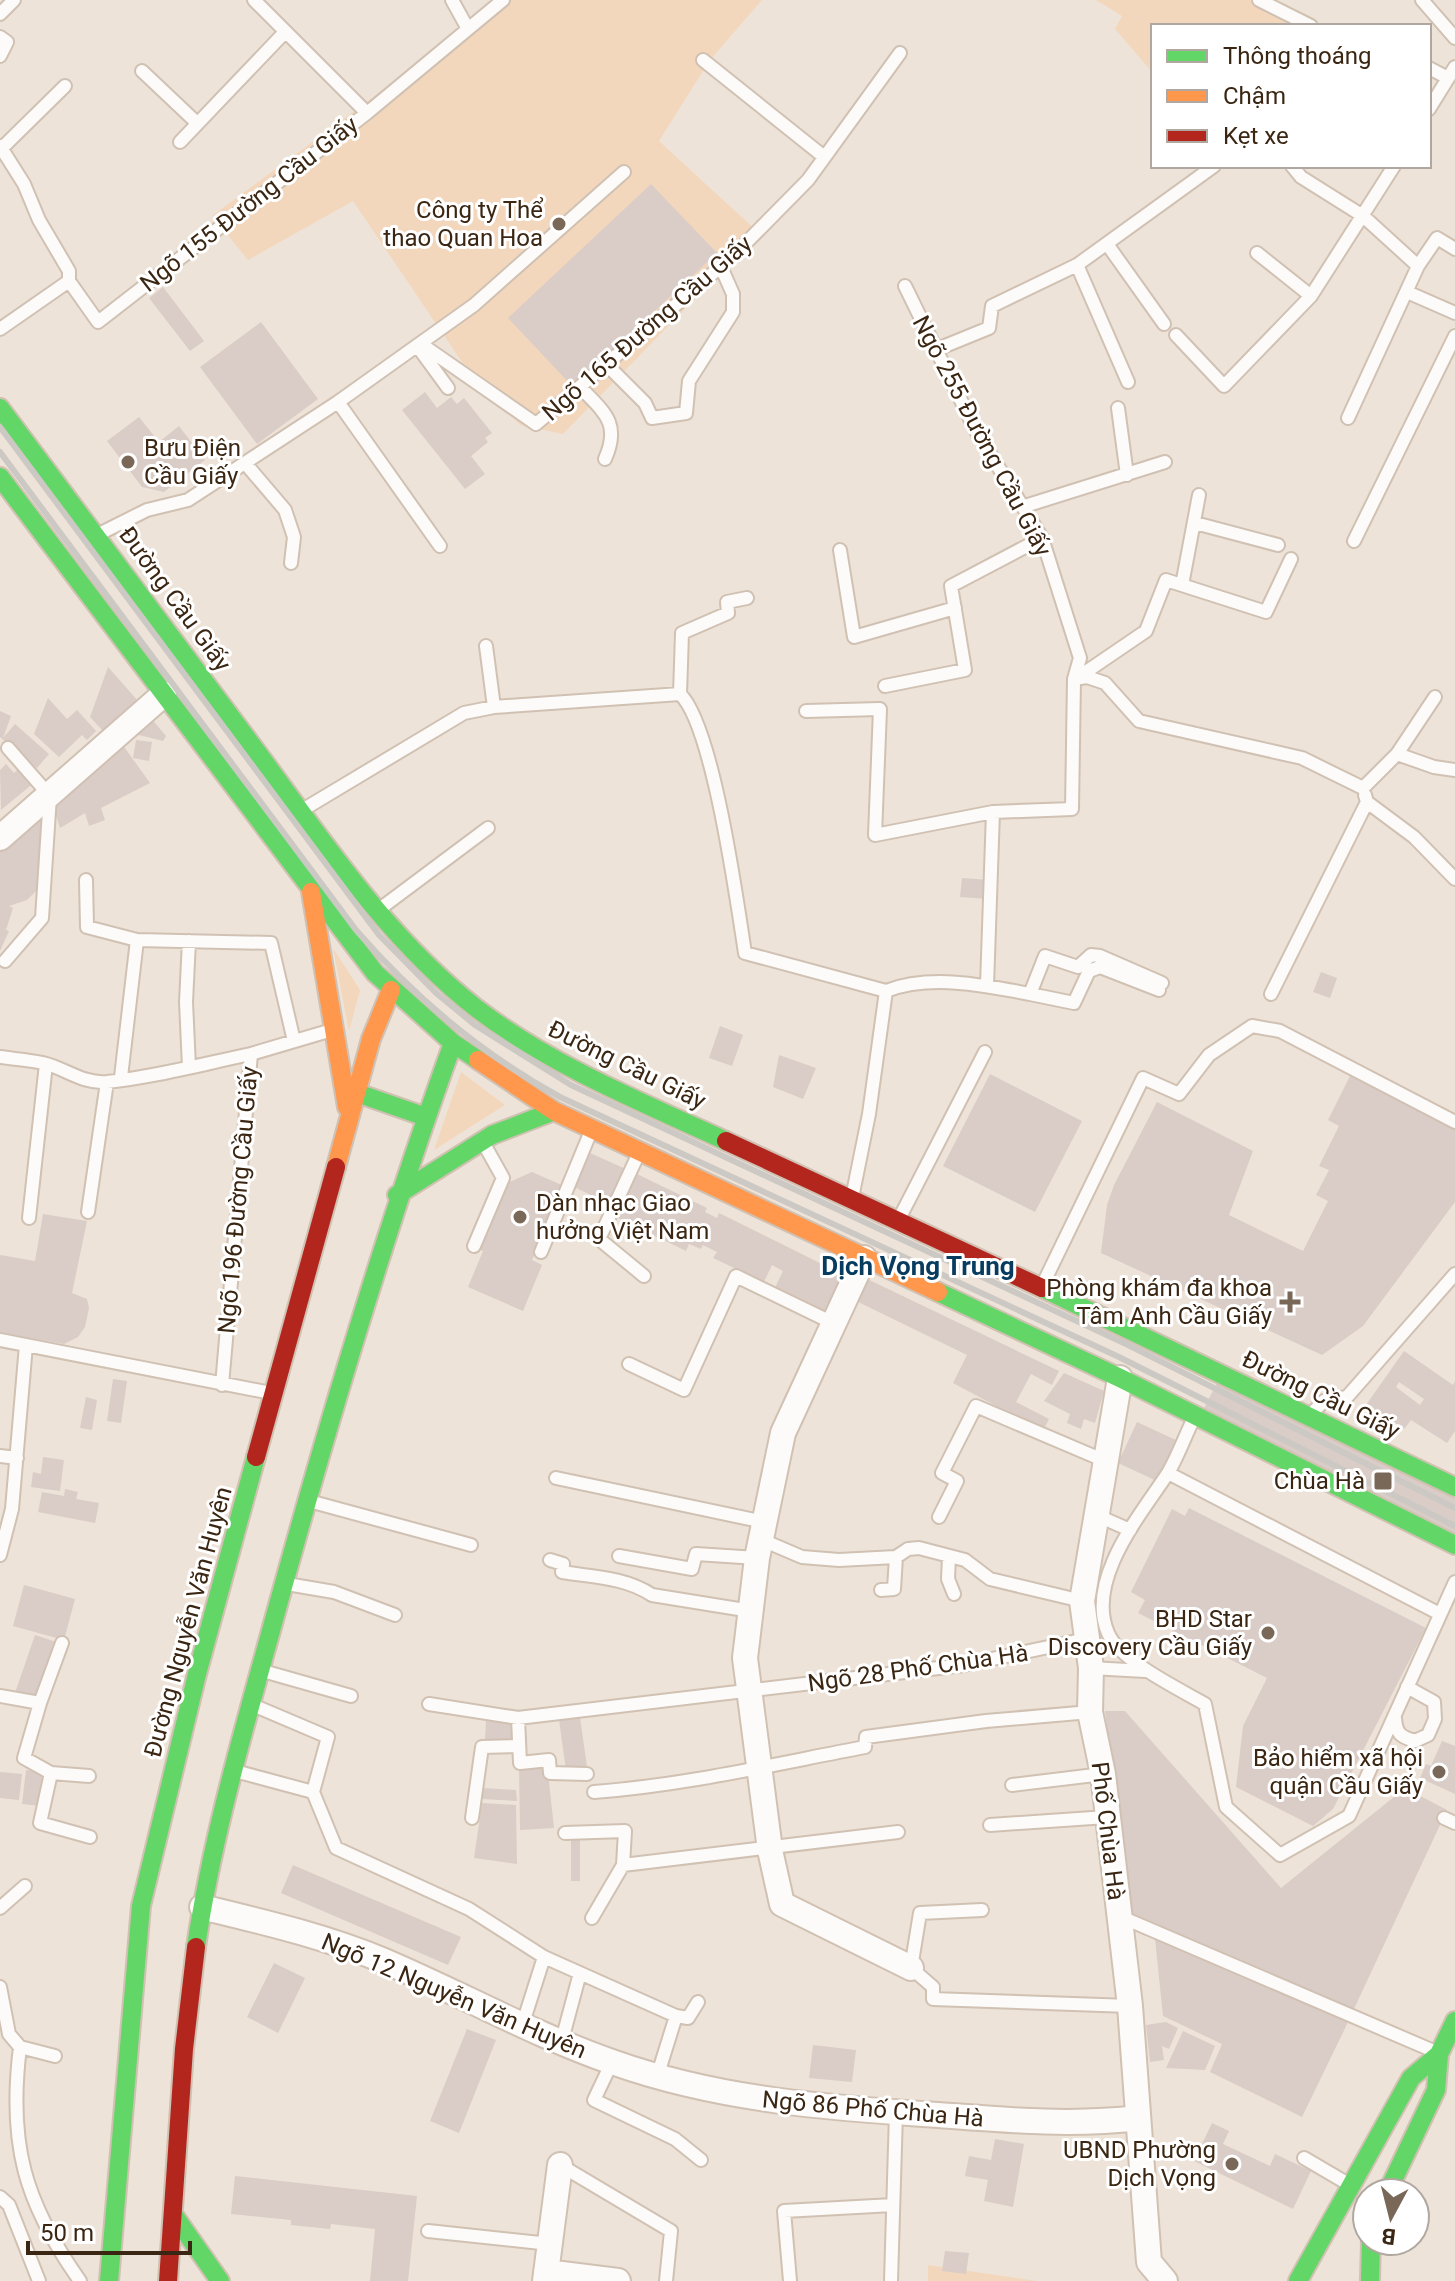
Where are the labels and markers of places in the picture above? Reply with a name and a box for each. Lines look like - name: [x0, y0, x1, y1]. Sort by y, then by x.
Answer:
- place label: Công ty Thể thao Quan Hoa: [383, 196, 543, 252]
- marker: Công ty Thể thao Quan Hoa: [550, 215, 568, 233]
- place label: Bưu Điện Cầu Giấy: [144, 434, 241, 490]
- marker: Bưu Điện Cầu Giấy: [119, 453, 137, 471]
- place label: Dàn nhạc Giao hưởng Việt Nam: [536, 1189, 709, 1245]
- marker: Dàn nhạc Giao hưởng Việt Nam: [511, 1208, 529, 1226]
- place label: Phòng khám đa khoa Tâm Anh Cầu Giấy: [1046, 1274, 1273, 1330]
- marker: Phòng khám đa khoa Tâm Anh Cầu Giấy: [1279, 1291, 1301, 1313]
- place label: Chùa Hà: [1274, 1467, 1365, 1495]
- marker: Chùa Hà: [1372, 1470, 1394, 1492]
- place label: BHD Star Discovery Cầu Giấy: [1048, 1605, 1253, 1661]
- marker: BHD Star Discovery Cầu Giấy: [1259, 1624, 1277, 1642]
- place label: Bảo hiểm xã hội quận Cầu Giấy: [1253, 1744, 1424, 1800]
- marker: Bảo hiểm xã hội quận Cầu Giấy: [1430, 1763, 1448, 1781]
- place label: UBND Phường Dịch Vọng: [1063, 2136, 1216, 2192]
- marker: UBND Phường Dịch Vọng: [1223, 2155, 1241, 2173]

